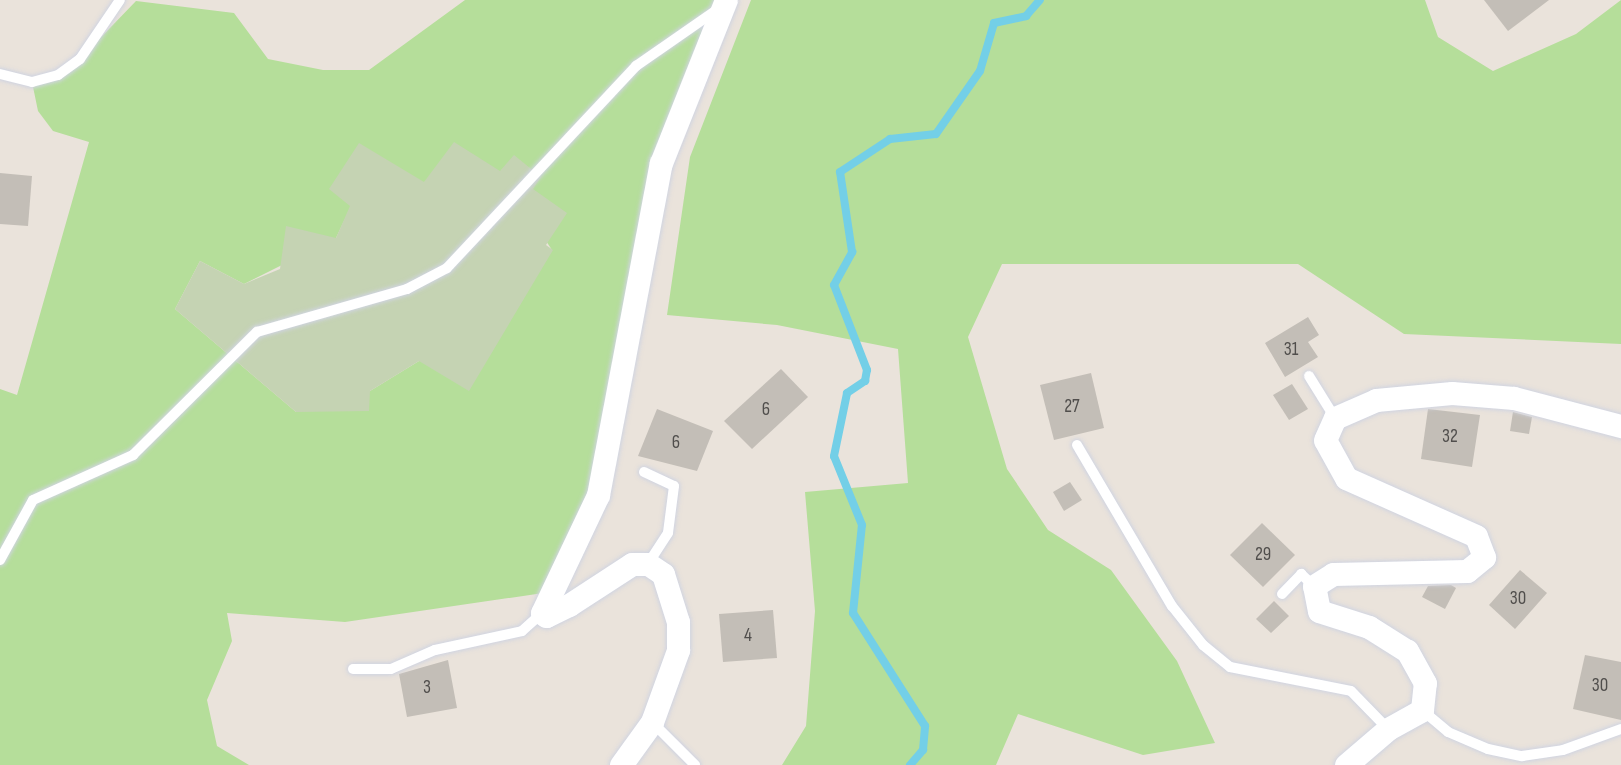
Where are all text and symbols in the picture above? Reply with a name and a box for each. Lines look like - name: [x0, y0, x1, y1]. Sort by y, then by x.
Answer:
- house number: 31: [1284, 339, 1298, 361]
- house number: 27: [1064, 396, 1080, 418]
- house number: 6: [762, 399, 770, 421]
- house number: 32: [1442, 426, 1458, 448]
- house number: 6: [672, 432, 680, 454]
- house number: 29: [1255, 544, 1271, 566]
- house number: 30: [1510, 588, 1526, 610]
- house number: 4: [744, 625, 752, 647]
- house number: 30: [1592, 675, 1608, 697]
- house number: 3: [423, 677, 431, 699]

